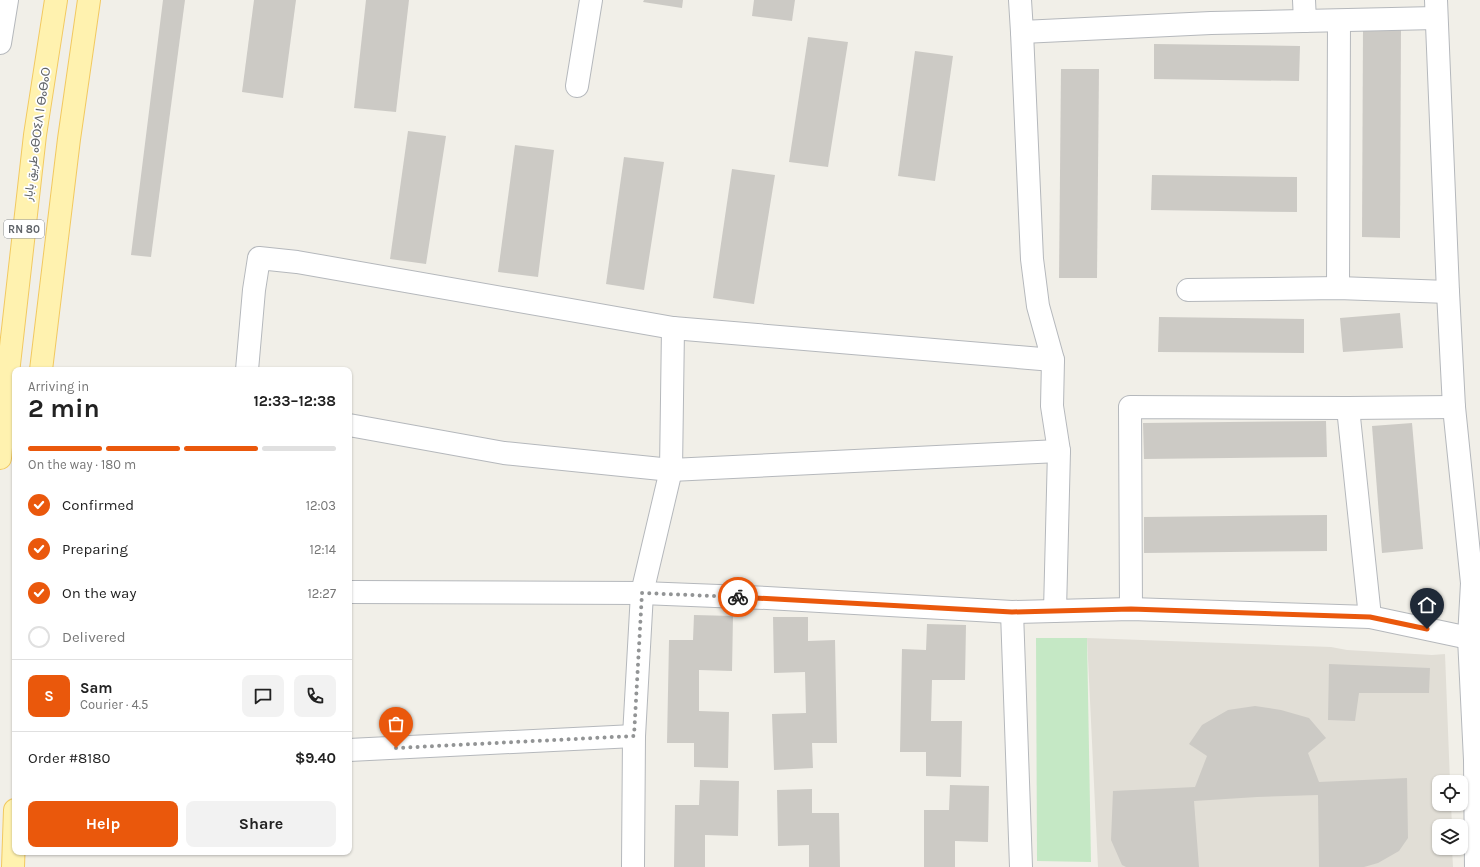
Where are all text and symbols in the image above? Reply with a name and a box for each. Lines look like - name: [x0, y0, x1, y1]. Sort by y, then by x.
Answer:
- street label: طريق بابار ⴰⴱⵔⵉⴷ ⵏ ⴱⴰⴱⴰⵔ: [21, 66, 54, 203]
- road number: RN 80: [4, 220, 44, 238]
- text: Arriving in: [28, 379, 89, 394]
- text: 12:33–12:38: [254, 392, 336, 410]
- text: 2 min: [28, 393, 100, 424]
- text: On the way · 180 m: [28, 457, 136, 472]
- icon: check: [28, 494, 50, 516]
- text: Confirmed: [62, 496, 134, 514]
- text: 12:03: [306, 498, 336, 513]
- icon: check: [28, 538, 50, 560]
- text: Preparing: [62, 540, 128, 558]
- text: 12:14: [310, 542, 336, 557]
- courier: [718, 577, 758, 617]
- icon: check: [28, 582, 50, 604]
- text: On the way: [62, 584, 136, 602]
- text: 12:27: [308, 586, 336, 601]
- icon: bike: [727, 586, 749, 608]
- pin: [1410, 588, 1444, 629]
- icon: home: [1416, 594, 1438, 616]
- text: Delivered: [62, 628, 126, 646]
- button: chat: [242, 675, 284, 717]
- button: phone: [294, 675, 336, 717]
- text: Sam: [80, 679, 113, 697]
- text: S: [44, 687, 54, 705]
- text: Courier · 4.5: [80, 697, 148, 712]
- pin: [379, 707, 413, 748]
- icon: bag: [385, 713, 407, 735]
- text: Order #8180: [28, 749, 110, 767]
- text: $9.40: [295, 749, 336, 767]
- map controls: [1432, 775, 1468, 855]
- button: locate: [1432, 775, 1468, 811]
- button: Help: [28, 801, 178, 847]
- button: Share: [186, 801, 336, 847]
- button: layers: [1432, 819, 1468, 855]

